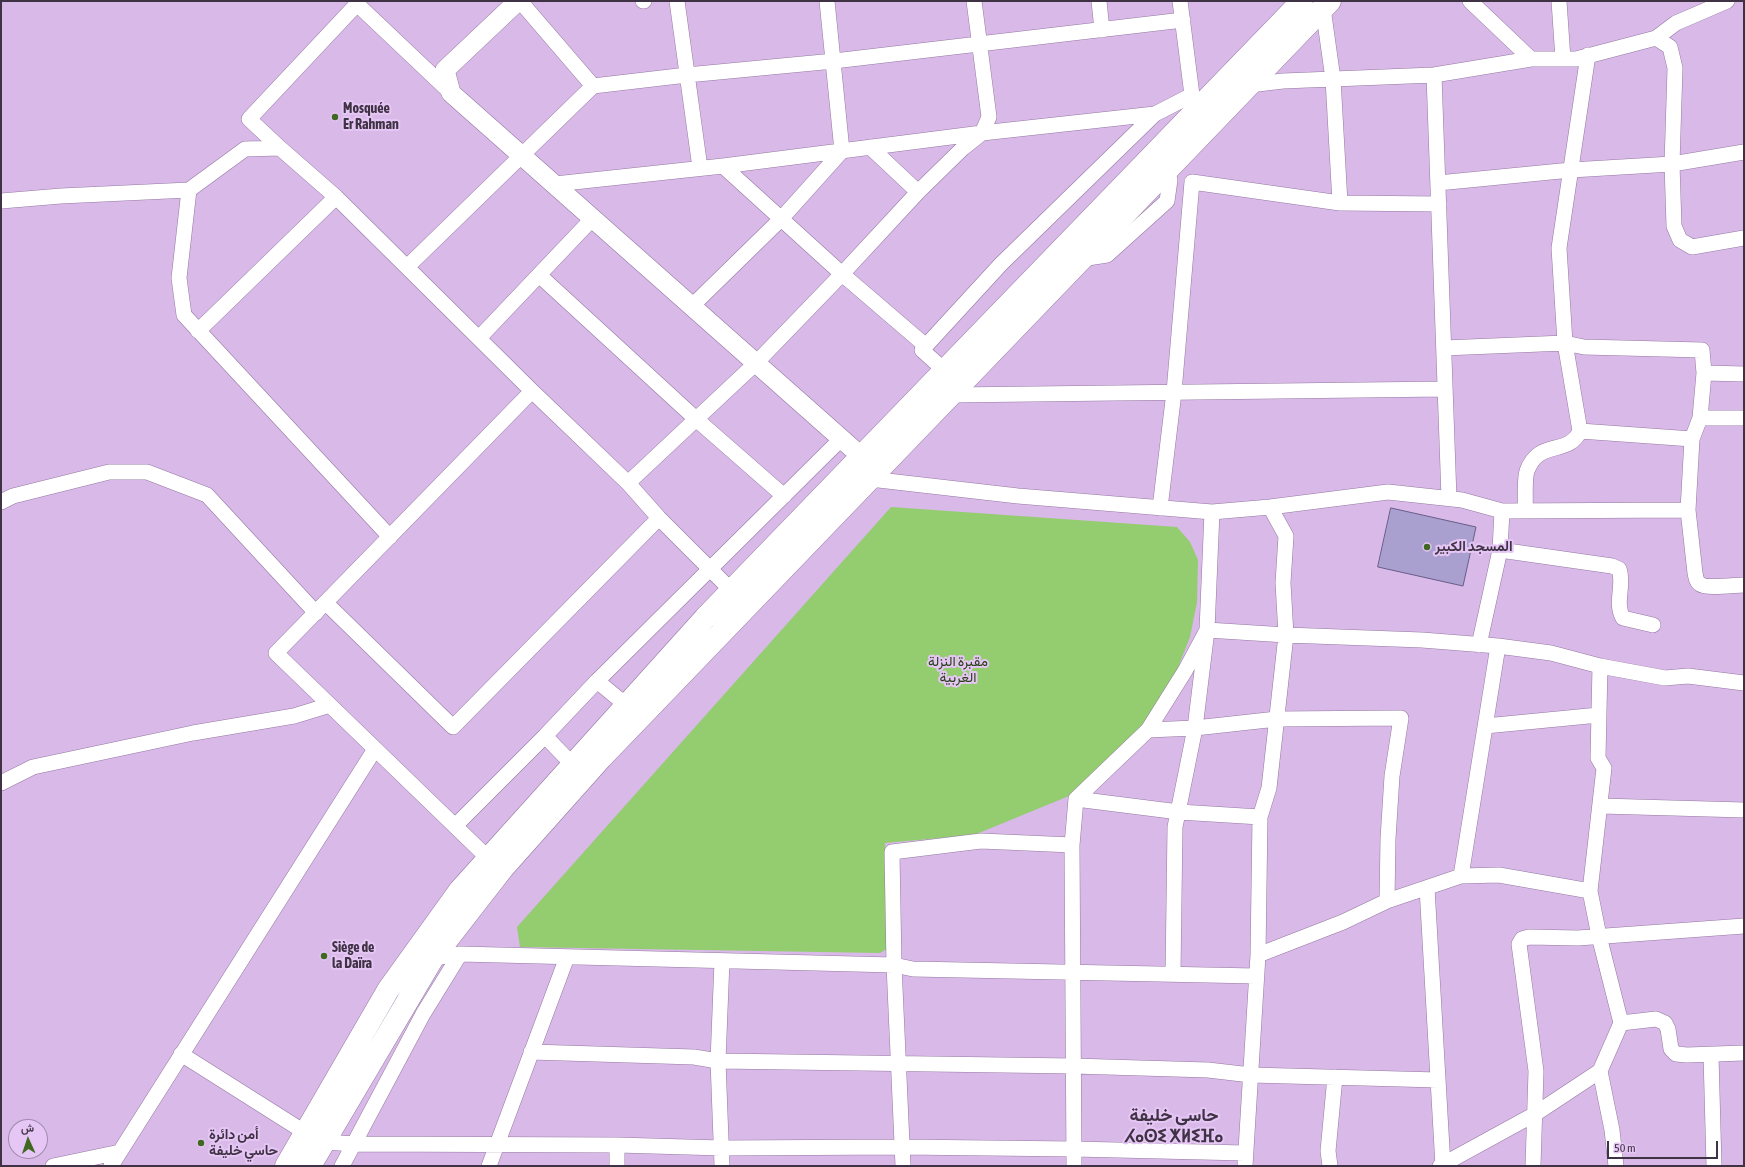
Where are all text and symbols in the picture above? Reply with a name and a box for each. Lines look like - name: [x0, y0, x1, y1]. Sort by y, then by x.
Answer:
- place label: Mosquée Er Rahman: [343, 101, 399, 134]
- marker: Mosquée Er Rahman: [330, 112, 340, 122]
- place label: المسجد الكبير: [1435, 539, 1513, 555]
- marker: المسجد الكبير: [1422, 542, 1432, 552]
- park label: مقبرة النزلة الغربية: [928, 654, 988, 686]
- place label: Siège de la Daïra: [332, 940, 374, 972]
- marker: Siège de la Daïra: [319, 951, 329, 961]
- district label: حاسي خليفة ⵃⴰⵙⵉ ⵅⵍⵉⴼⴰ: [1125, 1104, 1223, 1146]
- north arrow: [8, 1119, 48, 1159]
- text: ش: [21, 1122, 34, 1134]
- place label: أمن دائرة حاسي خليفة: [209, 1127, 278, 1160]
- scale bar: [1609, 1133, 1720, 1159]
- marker: أمن دائرة حاسي خليفة: [196, 1138, 206, 1148]
- text: 50 m: [1614, 1141, 1636, 1155]

